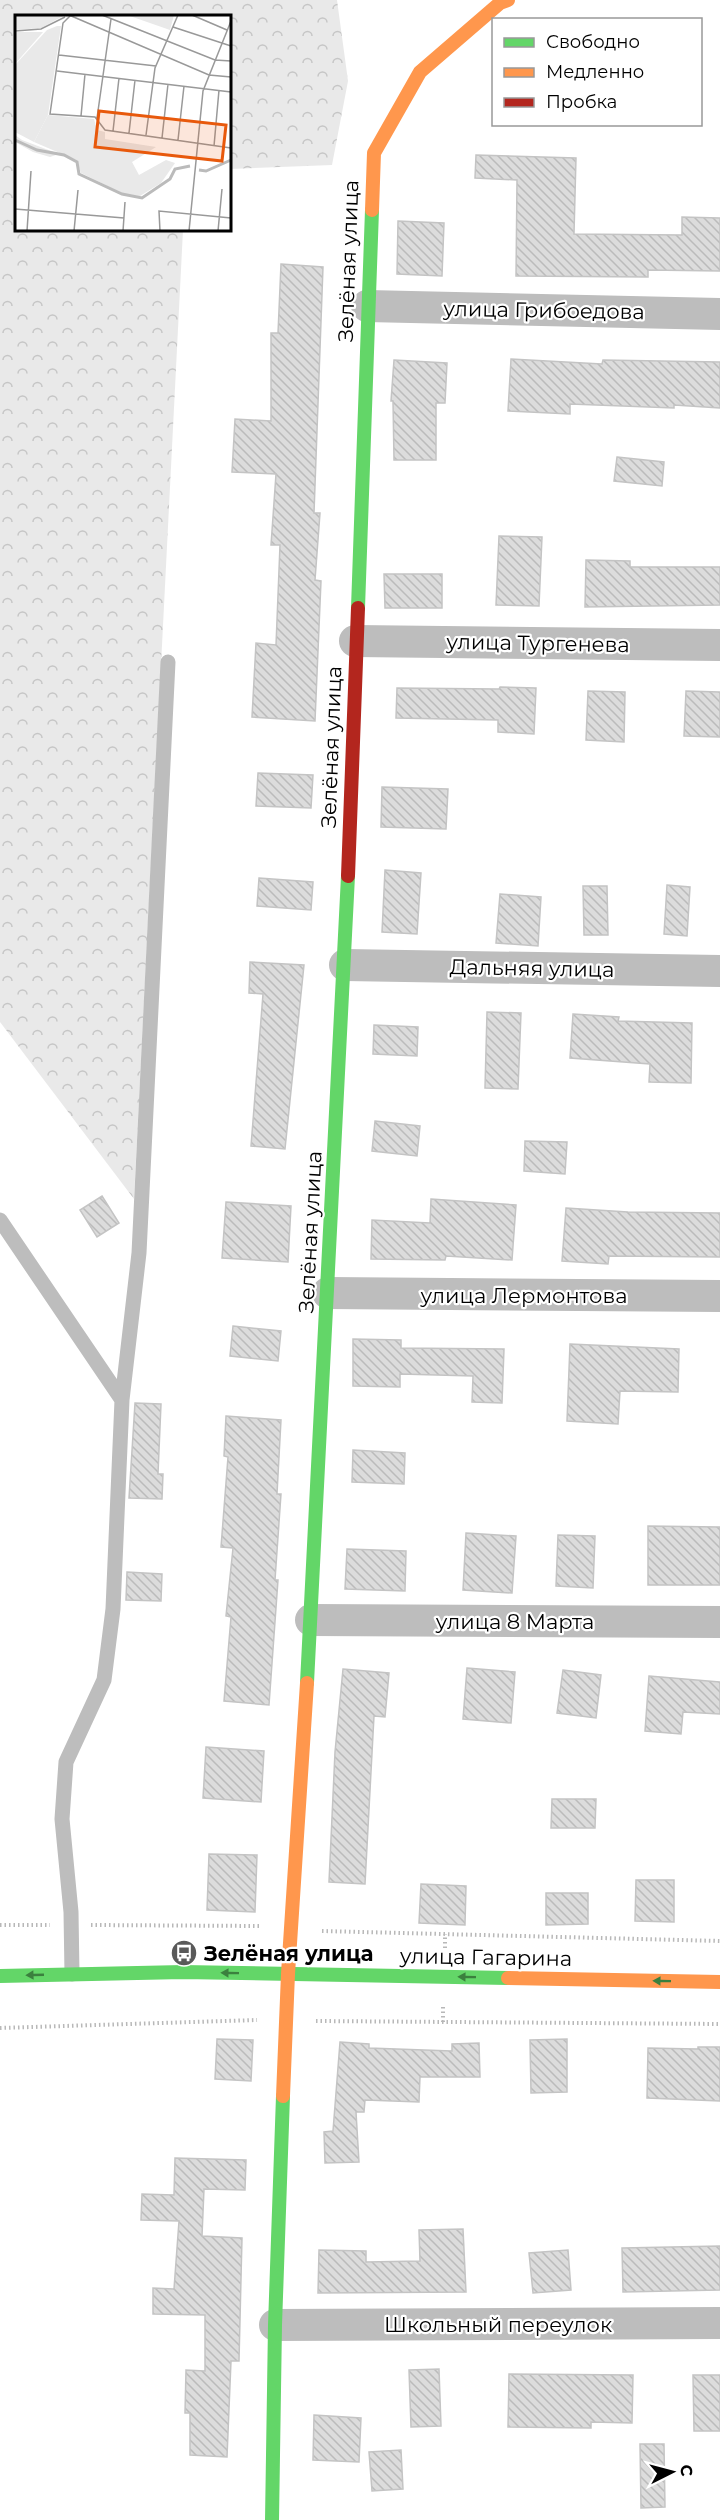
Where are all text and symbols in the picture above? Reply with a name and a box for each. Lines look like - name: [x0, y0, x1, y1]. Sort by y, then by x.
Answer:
- inset map: [15, 15, 231, 231]
- legend: [492, 18, 702, 126]
- text: Свободно: [546, 31, 640, 53]
- text: Медленно: [546, 61, 644, 83]
- text: Пробка: [546, 91, 617, 113]
- street label: Зелёная улица: [333, 179, 363, 343]
- street label: улица Грибоедова: [442, 296, 645, 324]
- street label: улица Тургенева: [445, 629, 630, 657]
- street label: Зелёная улица: [316, 665, 346, 829]
- street label: Дальняя улица: [449, 954, 615, 982]
- street label: Зелёная улица: [293, 1150, 327, 1314]
- street label: улица Лермонтова: [420, 1283, 627, 1308]
- street label: улица 8 Марта: [435, 1609, 594, 1634]
- bus stop icon: Зелёная улица: [169, 1938, 199, 1968]
- place label: Зелёная улица: [203, 1941, 373, 1966]
- street label: улица Гагарина: [399, 1943, 572, 1971]
- one-way arrow: [220, 1968, 239, 1978]
- one-way arrow: [25, 1970, 44, 1979]
- one-way arrow: [457, 1972, 476, 1982]
- one-way arrow: [652, 1976, 671, 1986]
- street label: Школьный переулок: [384, 2312, 612, 2337]
- north arrow: [642, 2442, 702, 2502]
- text: С: [676, 2464, 697, 2478]

